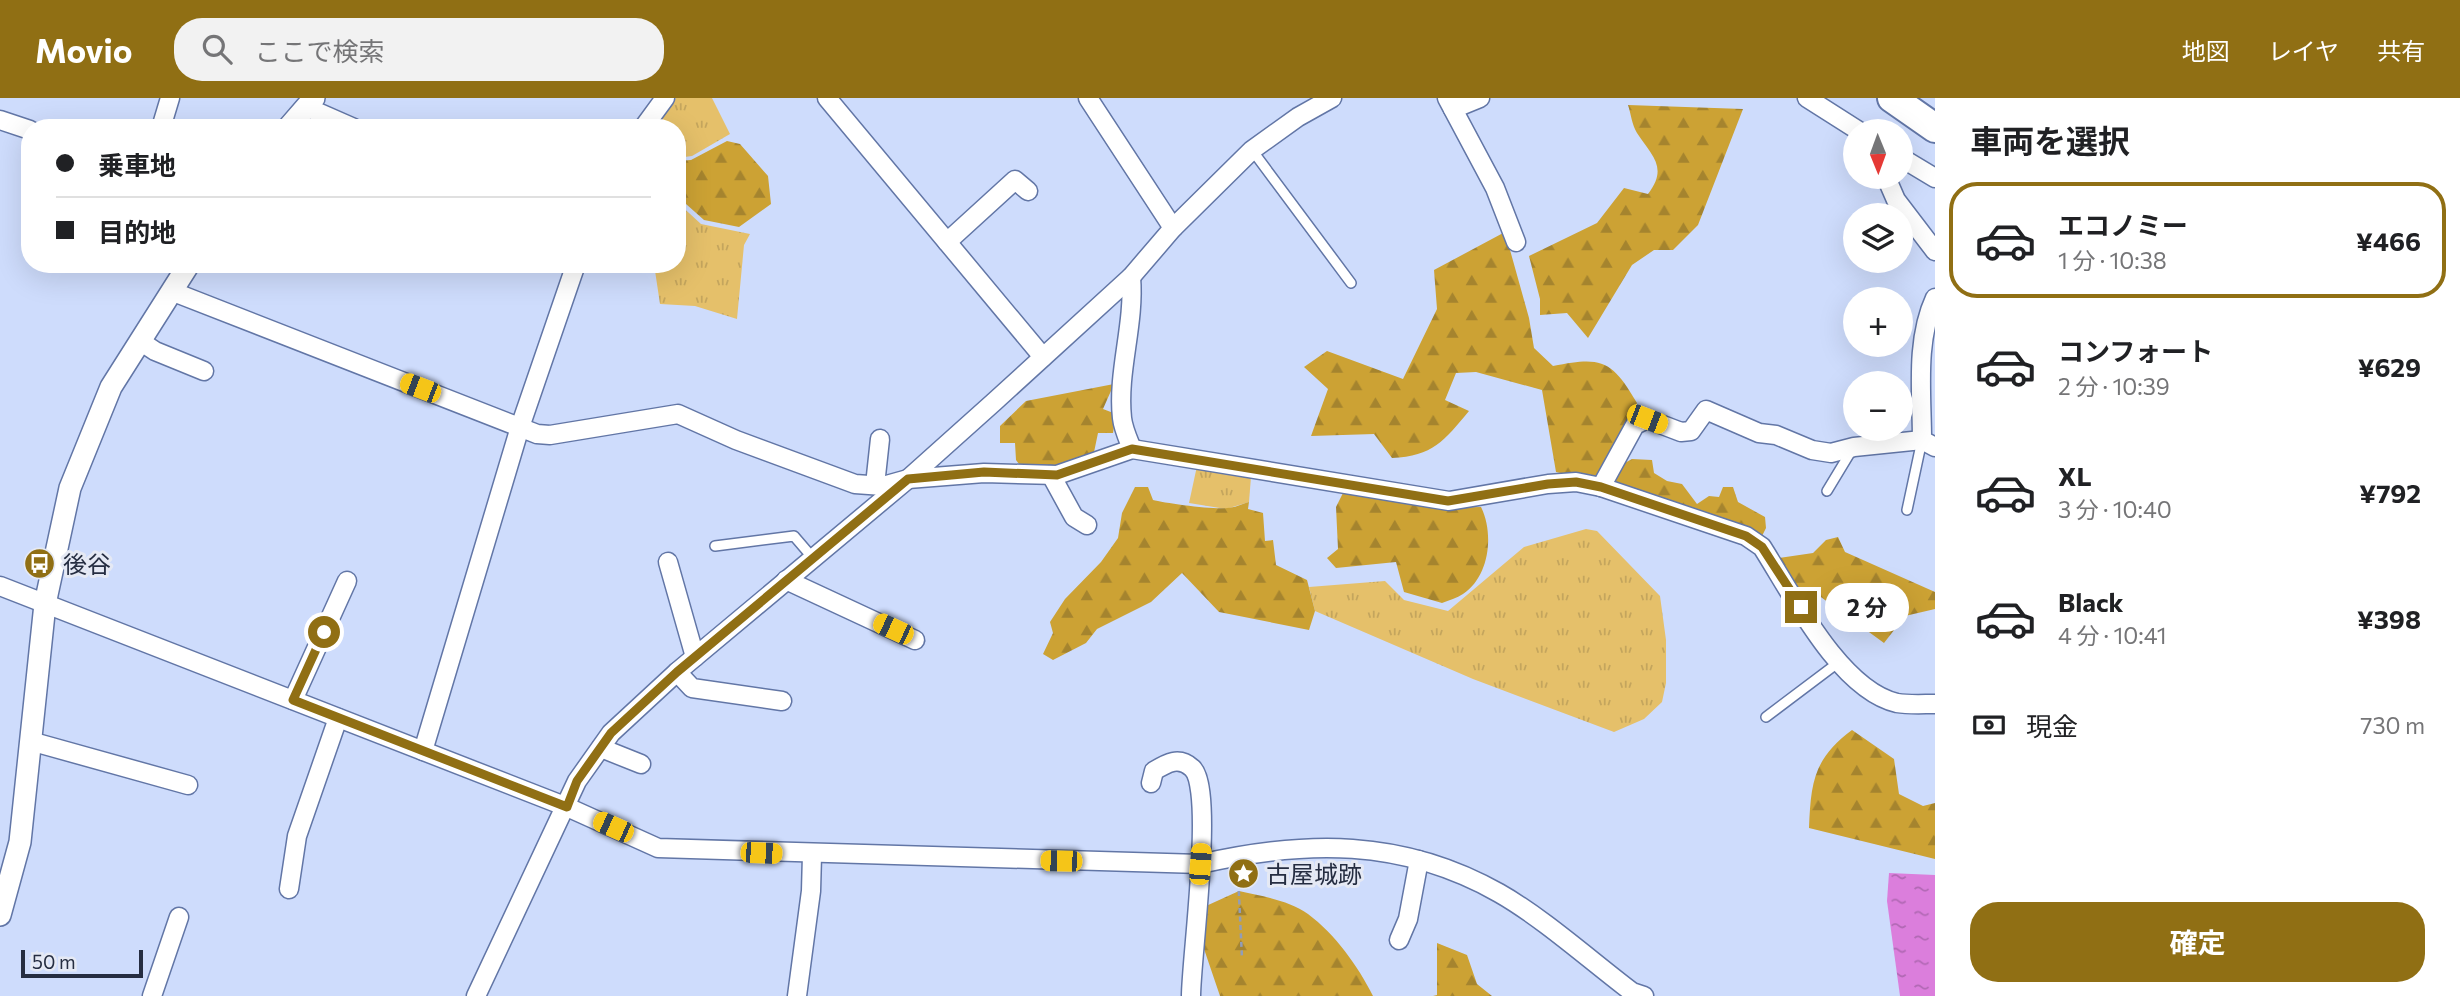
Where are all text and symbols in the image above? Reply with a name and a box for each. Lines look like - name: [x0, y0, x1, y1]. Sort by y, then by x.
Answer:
- search box: [174, 18, 664, 81]
- text: Movio: [35, 29, 132, 70]
- icon: search: [198, 30, 236, 68]
- text: ここで検索: [254, 35, 384, 66]
- text: 地図: [2182, 36, 2230, 65]
- text: レイヤ: [2268, 36, 2339, 65]
- text: 共有: [2377, 36, 2425, 65]
- north arrow: [1843, 119, 1913, 189]
- map controls: [1843, 119, 1913, 441]
- text: 車両を選択: [1970, 120, 2130, 160]
- text: 乗車地: [98, 149, 176, 180]
- button: layers: [1843, 203, 1913, 273]
- icon: car: [1974, 209, 2037, 272]
- text: エコノミー: [2058, 209, 2188, 240]
- text: 目的地: [98, 216, 176, 247]
- text: ¥466: [2356, 225, 2421, 256]
- text: 1 分 · 10:38: [2058, 246, 2167, 274]
- button: +: [1843, 287, 1913, 357]
- icon: car: [1974, 335, 2037, 398]
- text: コンフォート: [2058, 335, 2213, 366]
- text: ¥629: [2358, 351, 2421, 382]
- car: [397, 371, 444, 405]
- button: −: [1843, 371, 1913, 441]
- text: 2 分 · 10:39: [2058, 372, 2170, 400]
- car: [1624, 402, 1671, 436]
- text: XL: [2058, 460, 2092, 491]
- icon: car: [1974, 461, 2037, 524]
- text: ¥792: [2359, 477, 2421, 508]
- text: 3 分 · 10:40: [2058, 495, 2172, 523]
- bus stop icon: 後谷: [23, 546, 57, 580]
- place label: 後谷: [63, 549, 111, 578]
- callout: 2 分: [1826, 582, 1910, 632]
- text: Black: [2058, 586, 2124, 617]
- icon: car: [1974, 587, 2037, 650]
- route end: [1785, 591, 1817, 623]
- text: 2 分: [1847, 593, 1887, 621]
- text: ¥398: [2357, 603, 2421, 634]
- car: [870, 611, 917, 647]
- route start: [308, 616, 340, 648]
- text: 4 分 · 10:41: [2058, 621, 2167, 649]
- icon: cash: [1970, 706, 2008, 744]
- text: 現金: [2026, 710, 2078, 741]
- text: 730 m: [2360, 711, 2425, 739]
- car: [590, 809, 637, 845]
- car: [740, 842, 783, 864]
- car: [1189, 842, 1212, 886]
- car: [1040, 850, 1083, 872]
- place icon: 古屋城跡: [1226, 856, 1260, 890]
- place label: 古屋城跡: [1266, 859, 1362, 888]
- button: 確定: [1970, 902, 2425, 982]
- scale bar: [21, 947, 144, 979]
- text: 50 m: [32, 950, 76, 973]

